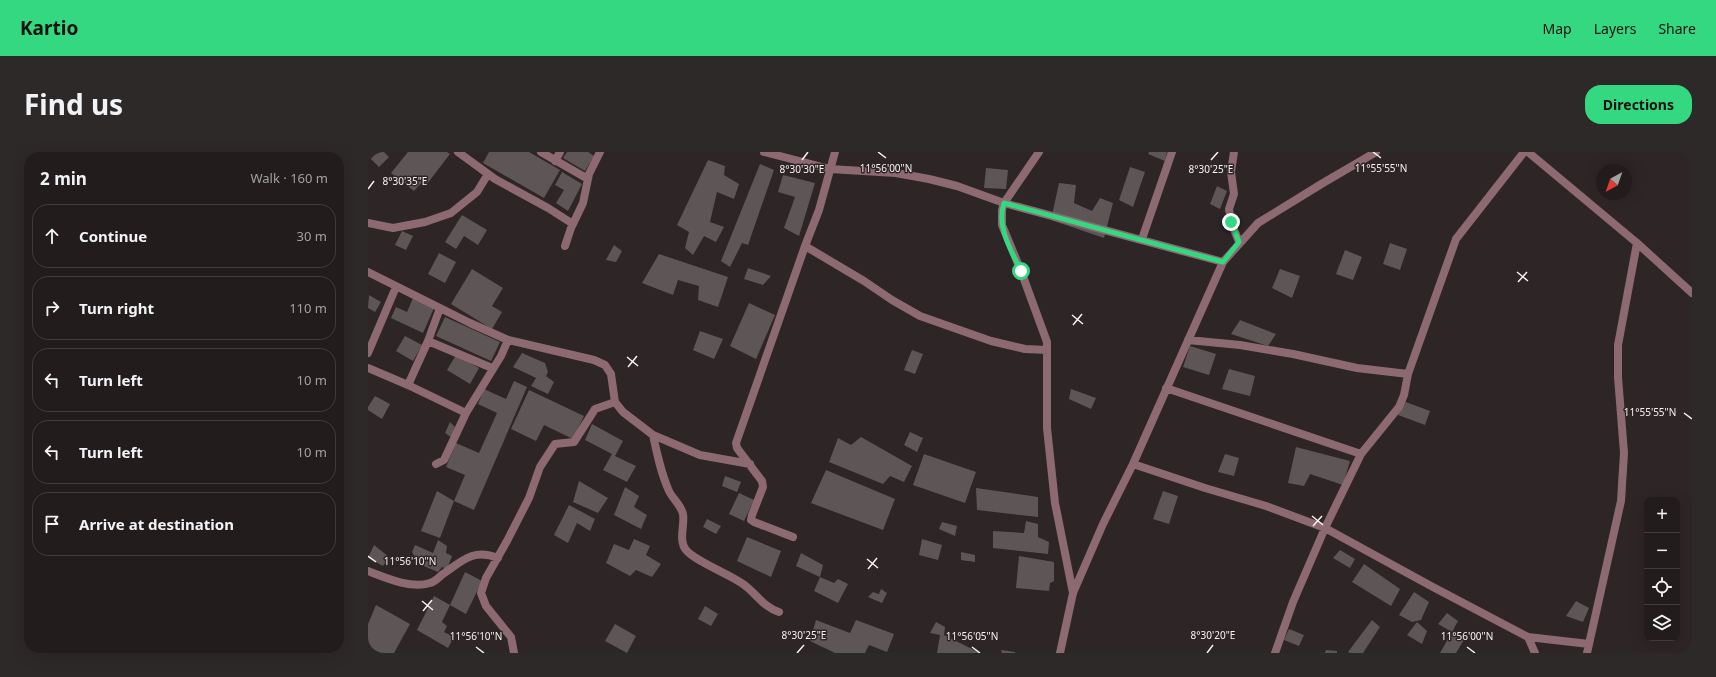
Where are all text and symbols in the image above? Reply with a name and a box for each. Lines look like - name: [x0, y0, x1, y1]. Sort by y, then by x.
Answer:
- text: Kartio: [20, 15, 78, 41]
- text: Map: [1543, 19, 1572, 38]
- text: Layers: [1594, 19, 1636, 38]
- text: Share: [1658, 19, 1696, 38]
- text: Find us: [24, 85, 123, 123]
- button: Directions: [1585, 85, 1692, 124]
- text: 11°56'00"N: [860, 161, 912, 175]
- text: 11°55'55"N: [1355, 161, 1407, 175]
- text: 8°30'30"E: [780, 162, 824, 176]
- text: 8°30'25"E: [1189, 162, 1233, 176]
- north arrow: [1596, 164, 1632, 200]
- text: 2 min: [40, 167, 87, 190]
- text: Walk · 160 m: [250, 169, 328, 187]
- text: 8°30'35"E: [383, 174, 427, 188]
- route end: [1222, 213, 1240, 231]
- icon: ahead: [41, 225, 63, 247]
- text: Continue: [79, 226, 147, 246]
- text: 30 m: [297, 227, 327, 245]
- route start: [1012, 262, 1030, 280]
- icon: right: [41, 297, 63, 319]
- text: Turn right: [79, 298, 154, 318]
- text: 110 m: [289, 299, 327, 317]
- icon: left: [41, 369, 63, 391]
- text: Turn left: [79, 370, 143, 390]
- text: 10 m: [297, 371, 327, 389]
- text: 11°55'55"N: [1624, 405, 1676, 419]
- icon: left: [41, 441, 63, 463]
- text: Turn left: [79, 442, 143, 462]
- text: 10 m: [297, 443, 327, 461]
- map controls: [1644, 497, 1680, 641]
- button: +: [1644, 497, 1680, 533]
- icon: arrive: [41, 513, 63, 535]
- text: Arrive at destination: [79, 514, 234, 534]
- button: −: [1644, 533, 1680, 569]
- text: 11°56'10"N: [384, 554, 436, 568]
- button: locate: [1644, 569, 1680, 605]
- button: layers: [1644, 605, 1680, 641]
- text: 8°30'25"E: [782, 628, 826, 642]
- text: 8°30'20"E: [1191, 628, 1235, 642]
- text: 11°56'10"N: [450, 629, 502, 643]
- text: 11°56'05"N: [946, 629, 998, 643]
- text: 11°56'00"N: [1441, 629, 1493, 643]

